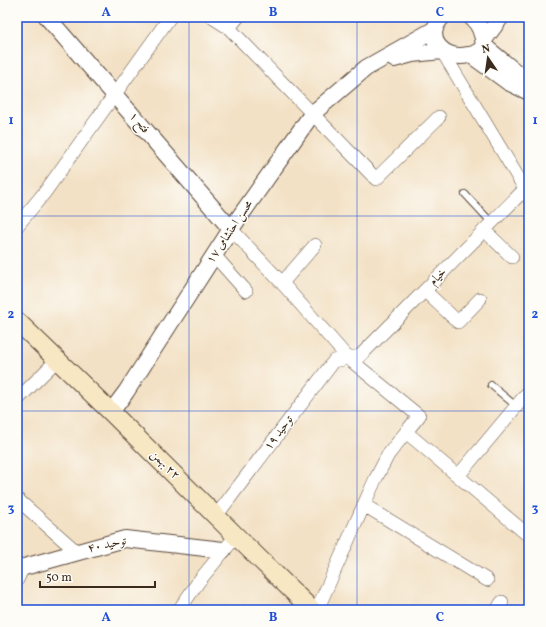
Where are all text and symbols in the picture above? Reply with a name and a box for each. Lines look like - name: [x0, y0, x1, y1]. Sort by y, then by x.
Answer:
- text: A: [101, 4, 111, 22]
- text: B: [269, 4, 278, 22]
- text: C: [436, 4, 444, 22]
- north arrow: [468, 38, 508, 78]
- text: N: [481, 42, 492, 58]
- street label: فتح ۱: [124, 109, 153, 138]
- text: 1: [8, 112, 14, 130]
- text: 1: [532, 112, 538, 130]
- street label: محسن احتشامی ۱۷: [203, 197, 257, 267]
- street label: خیام: [426, 265, 452, 291]
- text: 2: [8, 306, 15, 324]
- text: 2: [532, 306, 539, 324]
- street label: توحید ۱۹: [261, 412, 298, 454]
- street label: ٢٢ بهمن: [147, 447, 183, 483]
- text: 3: [8, 500, 15, 518]
- text: 3: [532, 500, 539, 518]
- street label: توحید ۴۰: [86, 533, 129, 557]
- scale bar: [40, 563, 155, 589]
- text: 50 m: [46, 570, 72, 586]
- text: A: [101, 609, 111, 627]
- text: B: [269, 609, 278, 627]
- text: C: [436, 609, 444, 627]

